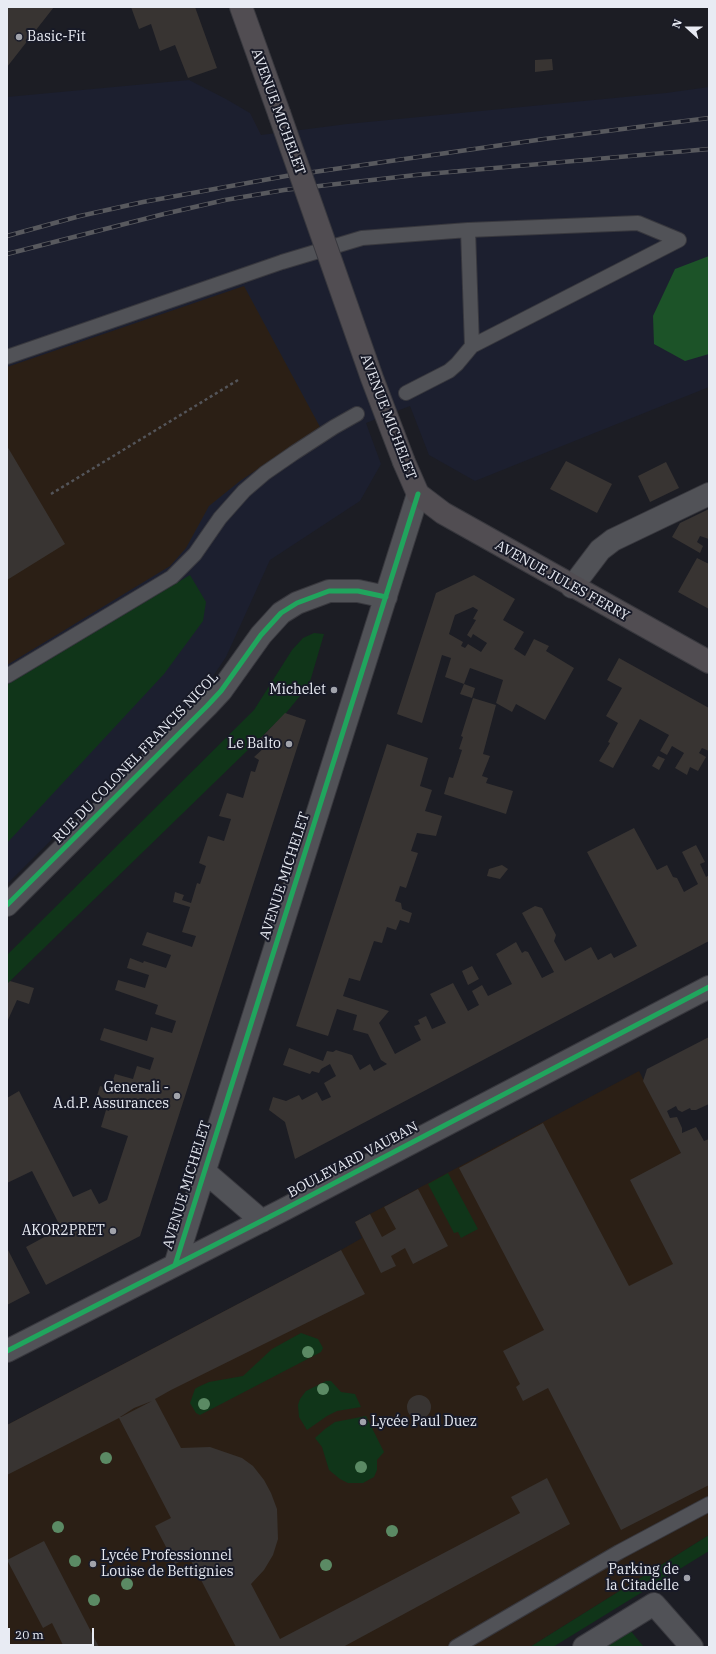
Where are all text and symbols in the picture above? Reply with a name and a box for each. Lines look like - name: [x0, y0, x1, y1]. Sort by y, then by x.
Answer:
- north arrow: [668, 8, 708, 48]
- text: N: [669, 17, 685, 30]
- place label: Basic-Fit: [27, 29, 86, 45]
- marker: Basic-Fit: [14, 32, 24, 42]
- street label: AVENUE MICHELET: [247, 47, 309, 177]
- street label: AVENUE MICHELET: [356, 352, 420, 482]
- street label: AVENUE JULES FERRY: [492, 537, 632, 625]
- street label: RUE DU COLONEL FRANCIS NICOL: [50, 669, 222, 847]
- place label: Michelet: [269, 682, 326, 698]
- marker: Michelet: [329, 685, 339, 695]
- place label: Le Balto: [228, 736, 281, 752]
- marker: Le Balto: [284, 739, 294, 749]
- street label: AVENUE MICHELET: [256, 810, 314, 942]
- place label: Generali - A.d.P. Assurances: [53, 1080, 169, 1112]
- marker: Generali - A.d.P. Assurances: [172, 1091, 182, 1101]
- street label: BOULEVARD VAUBAN: [285, 1118, 421, 1202]
- street label: AVENUE MICHELET: [160, 1119, 214, 1251]
- place label: AKOR2PRET: [22, 1223, 105, 1239]
- marker: AKOR2PRET: [108, 1226, 118, 1236]
- place label: Lycée Paul Duez: [371, 1414, 477, 1430]
- marker: Lycée Paul Duez: [358, 1417, 368, 1427]
- place label: Lycée Professionnel Louise de Bettignies: [101, 1548, 233, 1580]
- marker: Lycée Professionnel Louise de Bettignies: [88, 1559, 98, 1569]
- place label: Parking de la Citadelle: [606, 1562, 679, 1594]
- marker: Parking de la Citadelle: [682, 1573, 692, 1583]
- scale bar: [10, 1620, 96, 1646]
- text: 20 m: [15, 1627, 44, 1642]

